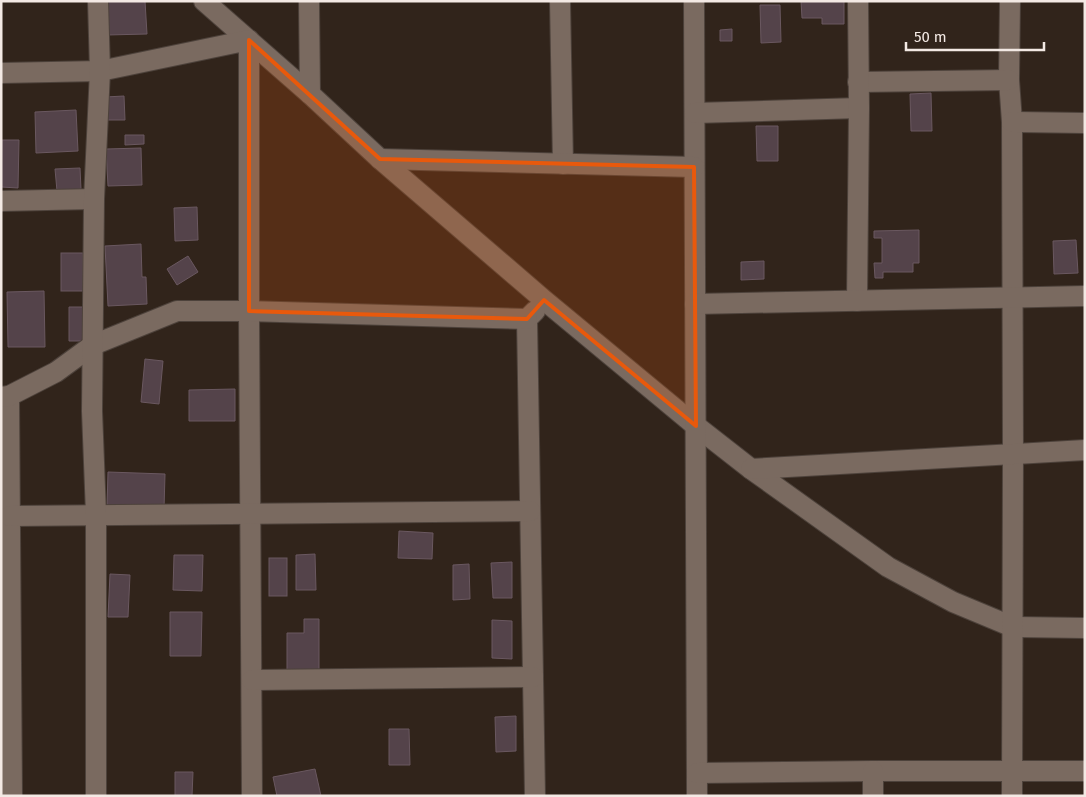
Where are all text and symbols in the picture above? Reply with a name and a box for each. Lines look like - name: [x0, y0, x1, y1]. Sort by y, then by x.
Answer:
- scale bar: [906, 20, 1044, 52]
- text: 50 m: [914, 28, 947, 46]

